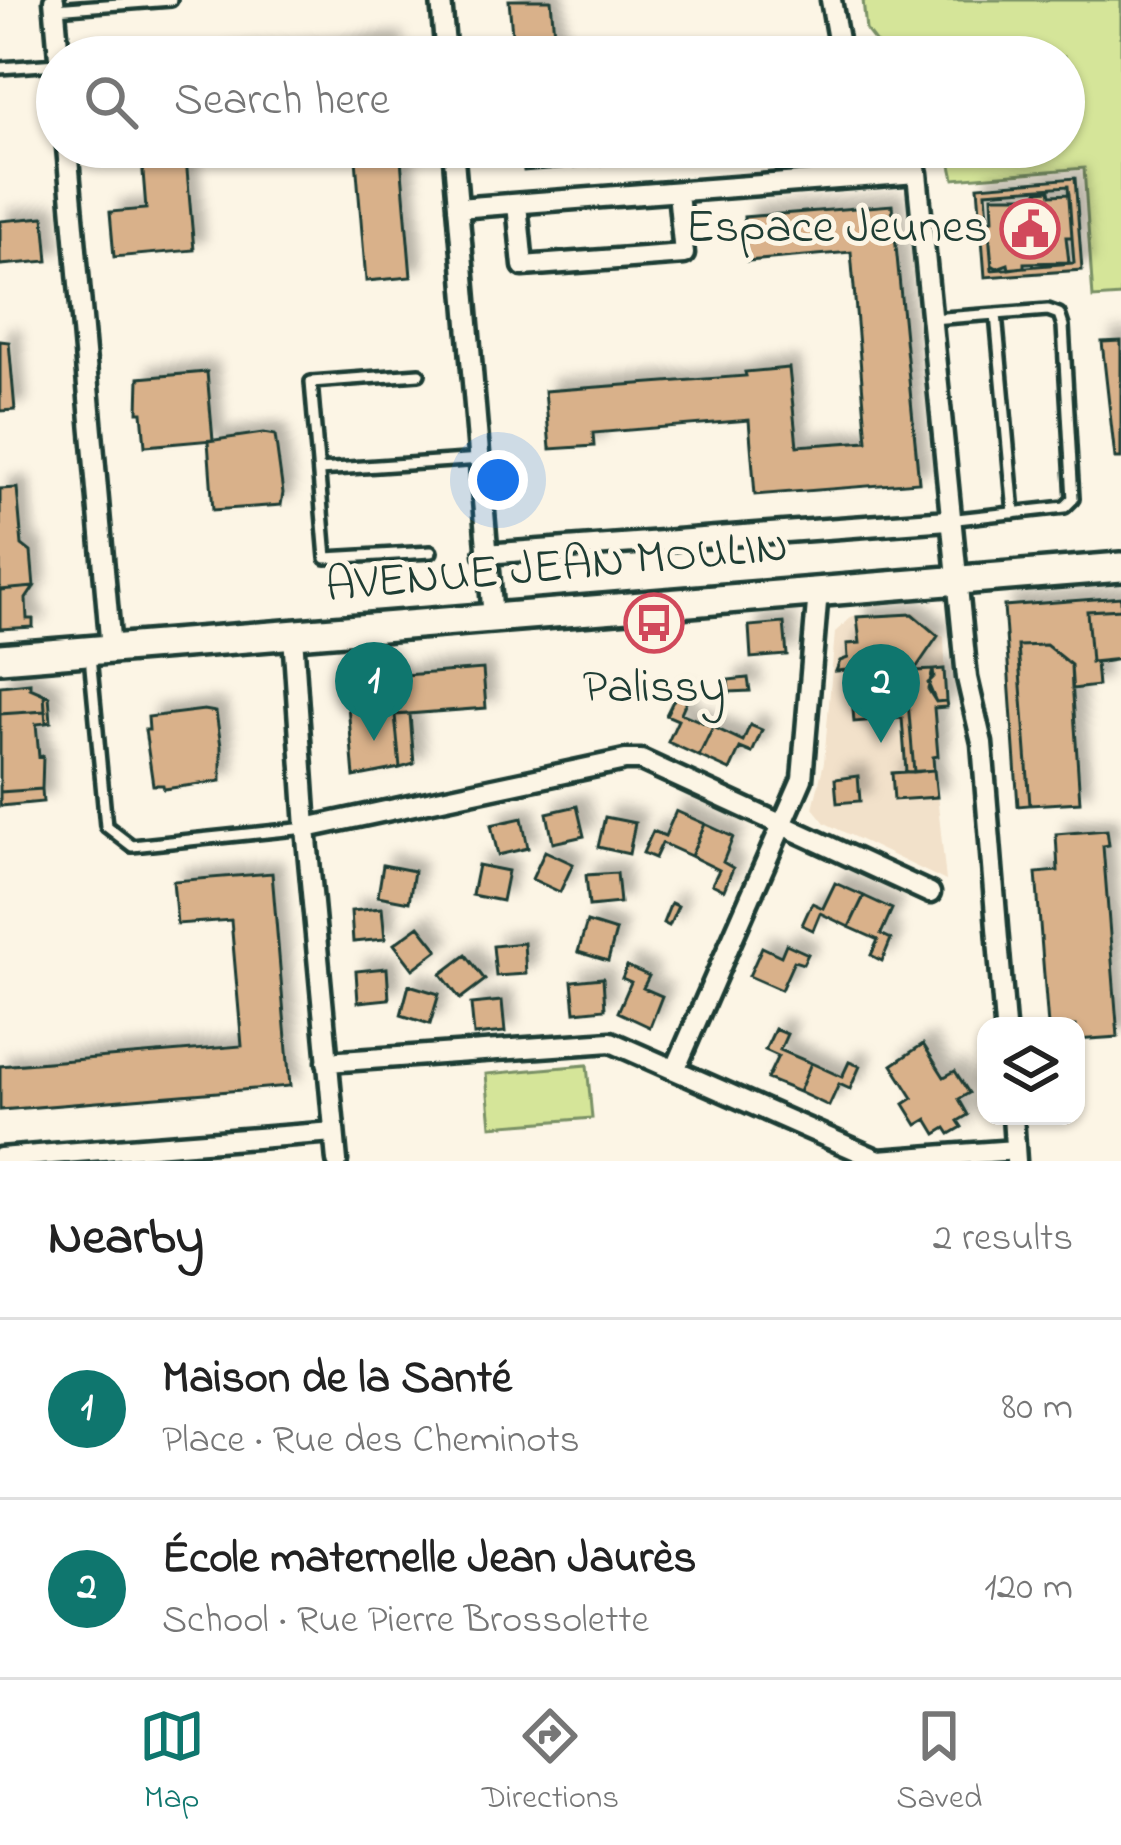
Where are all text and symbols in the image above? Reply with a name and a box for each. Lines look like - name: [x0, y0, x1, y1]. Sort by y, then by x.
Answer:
- search box: [36, 36, 1085, 168]
- icon: search: [78, 69, 144, 135]
- text: Search here: [174, 69, 390, 135]
- place label: Espace Jeunes: [686, 194, 988, 264]
- public building icon: Espace Jeunes: [999, 198, 1061, 260]
- your location: [468, 450, 528, 510]
- street label: AVENUE JEAN MOULIN: [323, 513, 791, 623]
- bus stop icon: Palissy: [623, 592, 685, 654]
- pin: 1: [335, 642, 413, 741]
- pin: 2: [842, 644, 920, 743]
- place label: Palissy: [582, 654, 726, 724]
- map controls: [977, 1017, 1085, 1125]
- button: layers: [977, 1017, 1085, 1125]
- text: Nearby: [48, 1202, 204, 1277]
- text: 2 results: [933, 1211, 1073, 1268]
- text: Maison de la Santé: [162, 1347, 512, 1413]
- text: 1: [81, 1380, 93, 1437]
- text: 80 m: [1002, 1380, 1073, 1437]
- text: Place · Rue des Cheminots: [162, 1413, 580, 1470]
- text: École maternelle Jean Jaurès: [162, 1527, 696, 1593]
- text: 2: [77, 1560, 97, 1617]
- text: 120 m: [984, 1560, 1073, 1617]
- text: School · Rue Pierre Brossolette: [162, 1593, 649, 1650]
- tab: Map: [139, 1703, 205, 1823]
- tab: Directions: [482, 1703, 619, 1823]
- tab: Saved: [896, 1703, 982, 1823]

